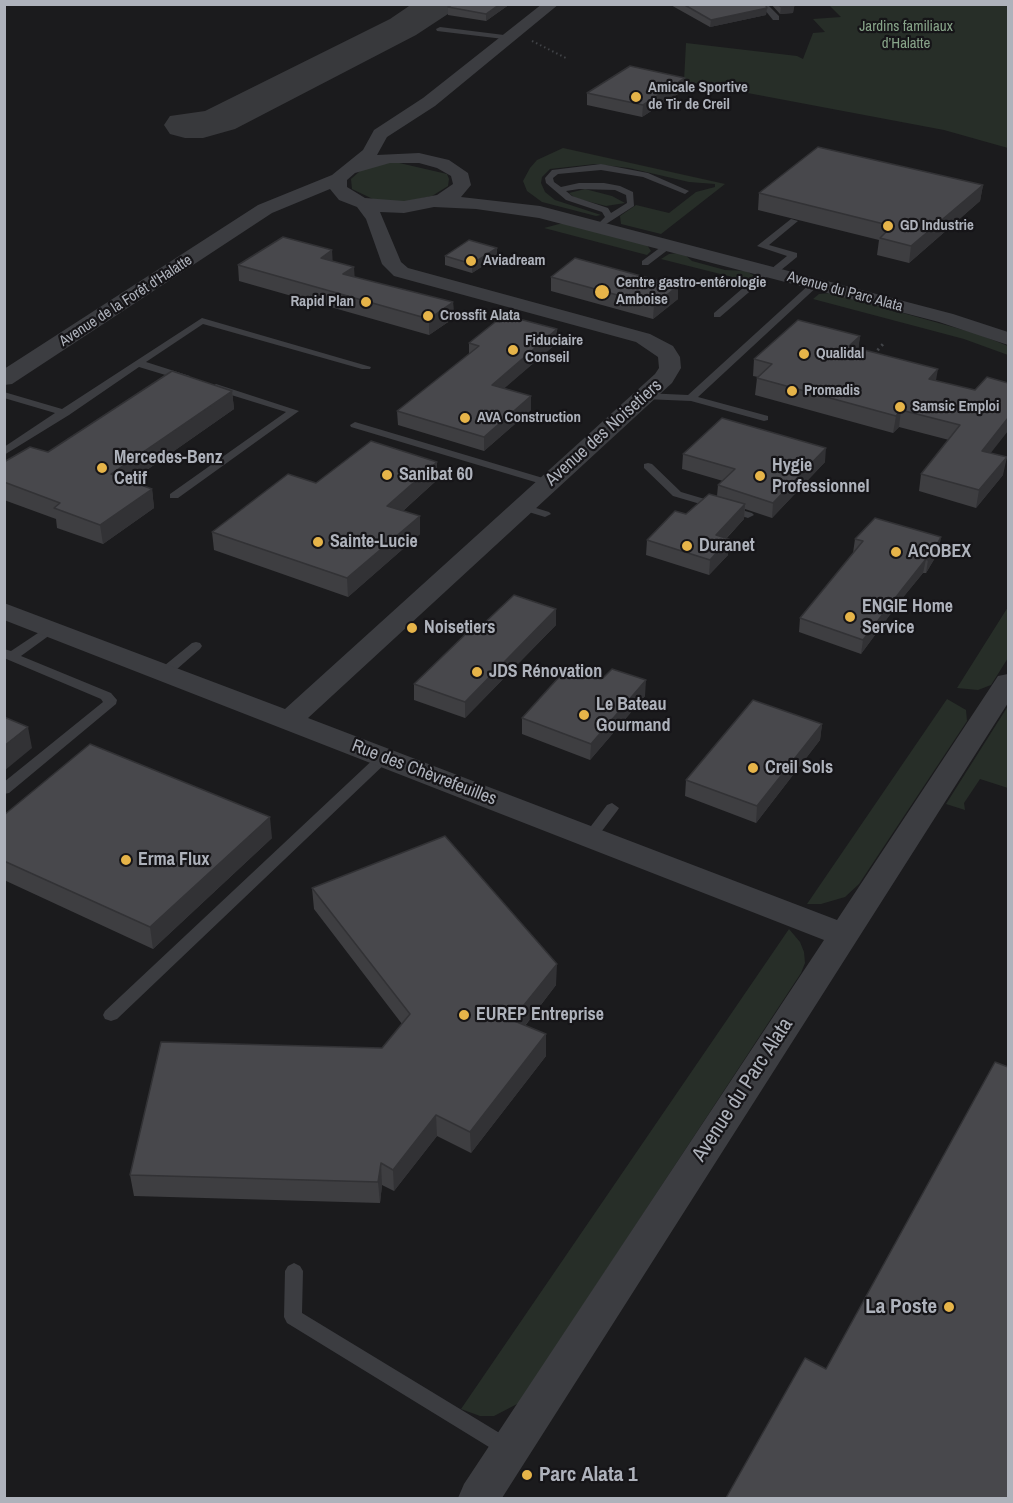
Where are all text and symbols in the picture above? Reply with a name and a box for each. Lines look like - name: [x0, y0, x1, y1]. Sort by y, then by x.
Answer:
- park label: Jardins familiaux d’Halatte: [859, 18, 953, 53]
- place label: Amicale Sportive de Tir de Creil: [648, 79, 748, 114]
- marker: Amicale Sportive de Tir de Creil: [629, 90, 643, 104]
- place label: GD Industrie: [900, 217, 974, 235]
- marker: GD Industrie: [881, 219, 895, 233]
- street label: Avenue de la Forêt d'Halatte: [56, 251, 196, 351]
- place label: Aviadream: [483, 252, 545, 270]
- marker: Aviadream: [464, 254, 478, 268]
- street label: Avenue du Parc Alata: [785, 268, 905, 316]
- place label: Centre gastro-entérologie Amboise: [616, 274, 766, 309]
- marker: Centre gastro-entérologie Amboise: [593, 283, 611, 301]
- place label: Rapid Plan: [290, 293, 354, 311]
- marker: Rapid Plan: [359, 295, 373, 309]
- place label: Crossfit Alata: [440, 307, 520, 325]
- marker: Crossfit Alata: [421, 309, 435, 323]
- place label: Fiduciaire Conseil: [525, 332, 583, 367]
- marker: Fiduciaire Conseil: [506, 343, 520, 357]
- place label: Qualidal: [816, 345, 865, 363]
- marker: Qualidal: [797, 347, 811, 361]
- street label: Avenue des Noisetiers: [541, 375, 667, 491]
- place label: Promadis: [804, 382, 860, 400]
- marker: Promadis: [785, 384, 799, 398]
- place label: Samsic Emploi: [912, 398, 1000, 416]
- marker: Samsic Emploi: [893, 400, 907, 414]
- place label: AVA Construction: [477, 409, 581, 427]
- marker: AVA Construction: [458, 411, 472, 425]
- place label: Mercedes-Benz Cetif: [114, 447, 222, 490]
- place label: Hygie Professionnel: [772, 455, 870, 498]
- marker: Mercedes-Benz Cetif: [95, 461, 109, 475]
- place label: Sanibat 60: [399, 464, 473, 486]
- marker: Sanibat 60: [380, 468, 394, 482]
- marker: Hygie Professionnel: [753, 469, 767, 483]
- place label: Sainte-Lucie: [330, 531, 418, 553]
- marker: Sainte-Lucie: [311, 535, 325, 549]
- place label: Duranet: [699, 535, 755, 557]
- marker: Duranet: [680, 539, 694, 553]
- place label: ACOBEX: [908, 541, 971, 563]
- marker: ACOBEX: [889, 545, 903, 559]
- place label: ENGIE Home Service: [862, 596, 953, 638]
- marker: ENGIE Home Service: [843, 610, 857, 624]
- place label: Noisetiers: [424, 617, 495, 639]
- marker: Noisetiers: [405, 621, 419, 635]
- place label: JDS Rénovation: [489, 661, 602, 683]
- marker: JDS Rénovation: [470, 665, 484, 679]
- place label: Le Bateau Gourmand: [596, 694, 671, 736]
- marker: Le Bateau Gourmand: [577, 708, 591, 722]
- street label: Rue des Chèvrefeuilles: [349, 735, 499, 811]
- place label: Creil Sols: [765, 757, 833, 779]
- marker: Creil Sols: [746, 761, 760, 775]
- place label: Erma Flux: [138, 849, 209, 871]
- marker: Erma Flux: [119, 853, 133, 867]
- place label: EUREP Entreprise: [476, 1004, 604, 1026]
- marker: EUREP Entreprise: [457, 1008, 471, 1022]
- street label: Avenue du Parc Alata: [687, 1013, 799, 1167]
- place label: La Poste: [865, 1294, 937, 1320]
- marker: La Poste: [942, 1300, 956, 1314]
- place label: Parc Alata 1: [539, 1462, 638, 1488]
- marker: Parc Alata 1: [520, 1468, 534, 1482]

